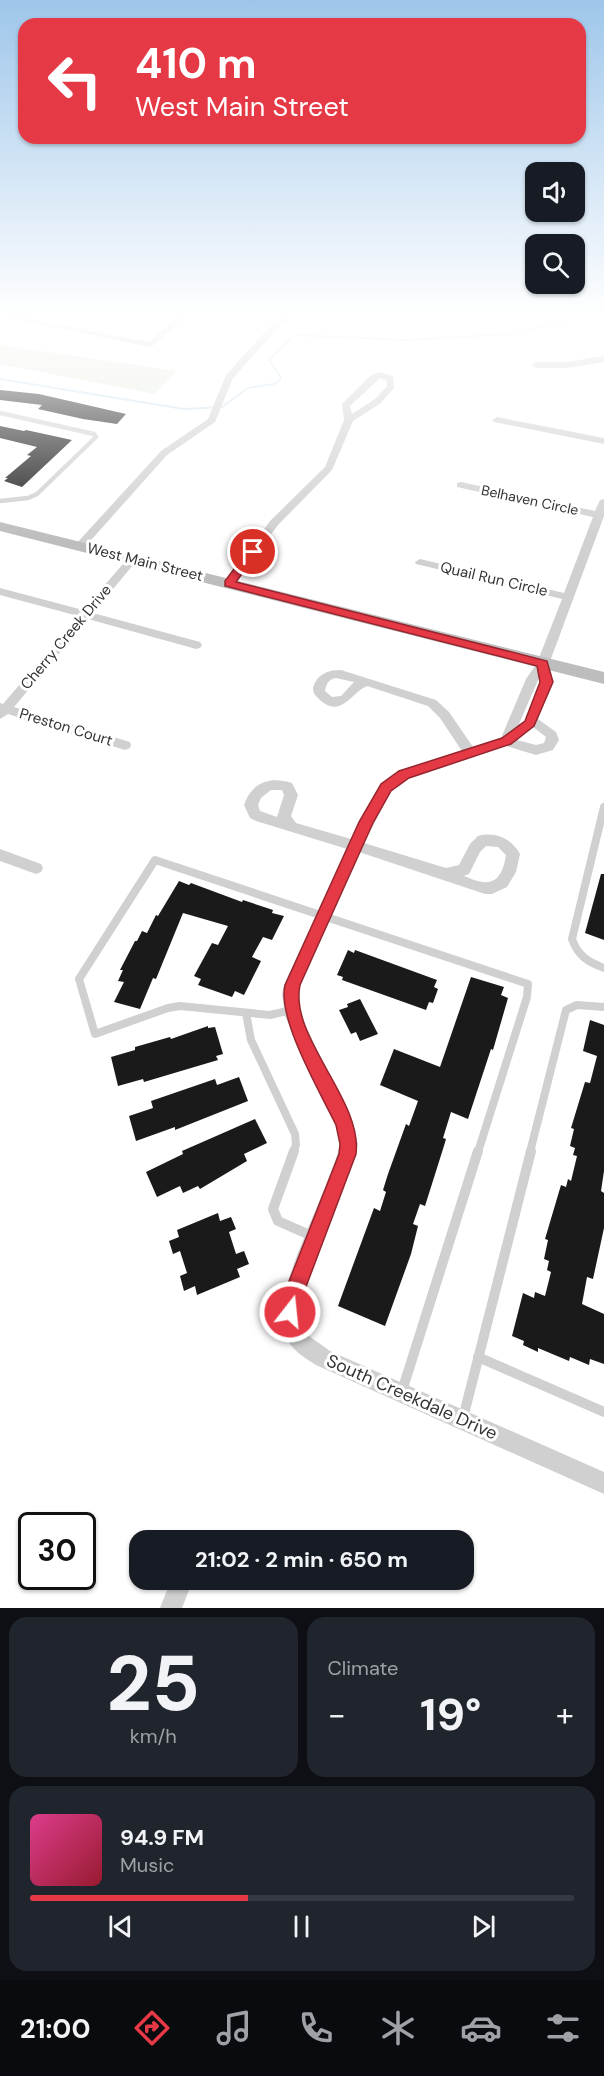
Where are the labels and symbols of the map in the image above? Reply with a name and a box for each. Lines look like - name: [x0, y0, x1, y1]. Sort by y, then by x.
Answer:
- street label: Belhaven Circle: [480, 481, 580, 519]
- pin: [227, 526, 278, 577]
- street label: West Main Street: [85, 538, 205, 586]
- street label: Quail Run Circle: [438, 557, 550, 601]
- street label: Cherry Creek Drive: [16, 580, 116, 694]
- street label: Preston Court: [17, 703, 115, 751]
- position arrow: [258, 1280, 322, 1344]
- street label: South Creekdale Drive: [323, 1349, 501, 1445]
- speed limit sign: 30: [18, 1512, 96, 1590]

